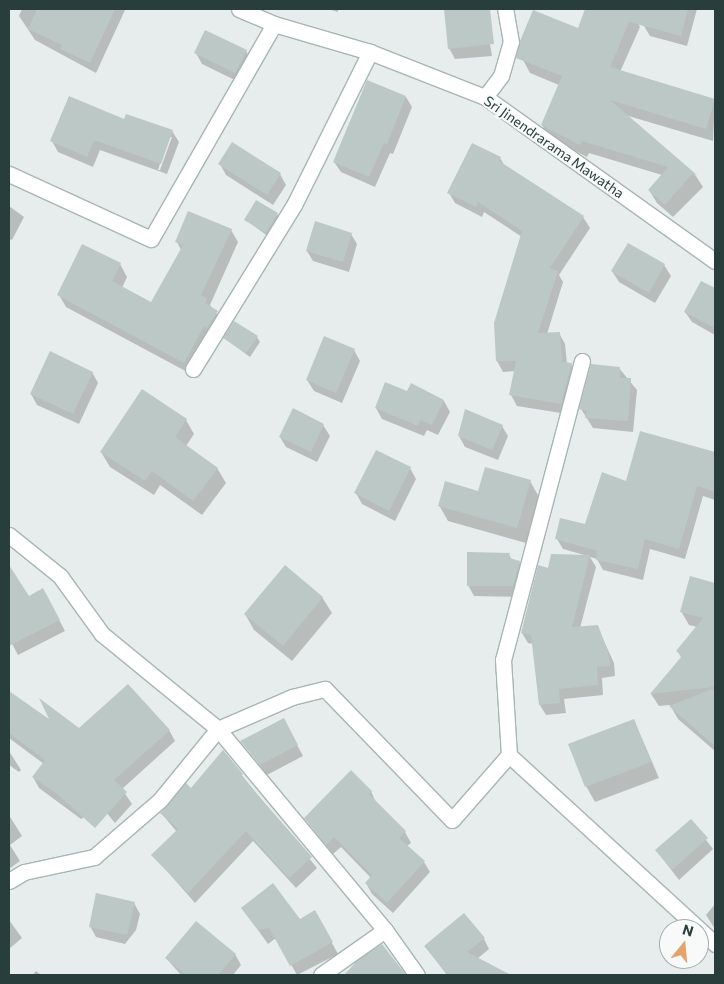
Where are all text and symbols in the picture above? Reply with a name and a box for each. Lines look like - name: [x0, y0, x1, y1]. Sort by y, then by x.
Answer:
- street label: Sri Jinendrarama Mawatha: [481, 92, 627, 202]
- north arrow: [659, 919, 709, 969]
- text: N: [681, 920, 696, 940]

